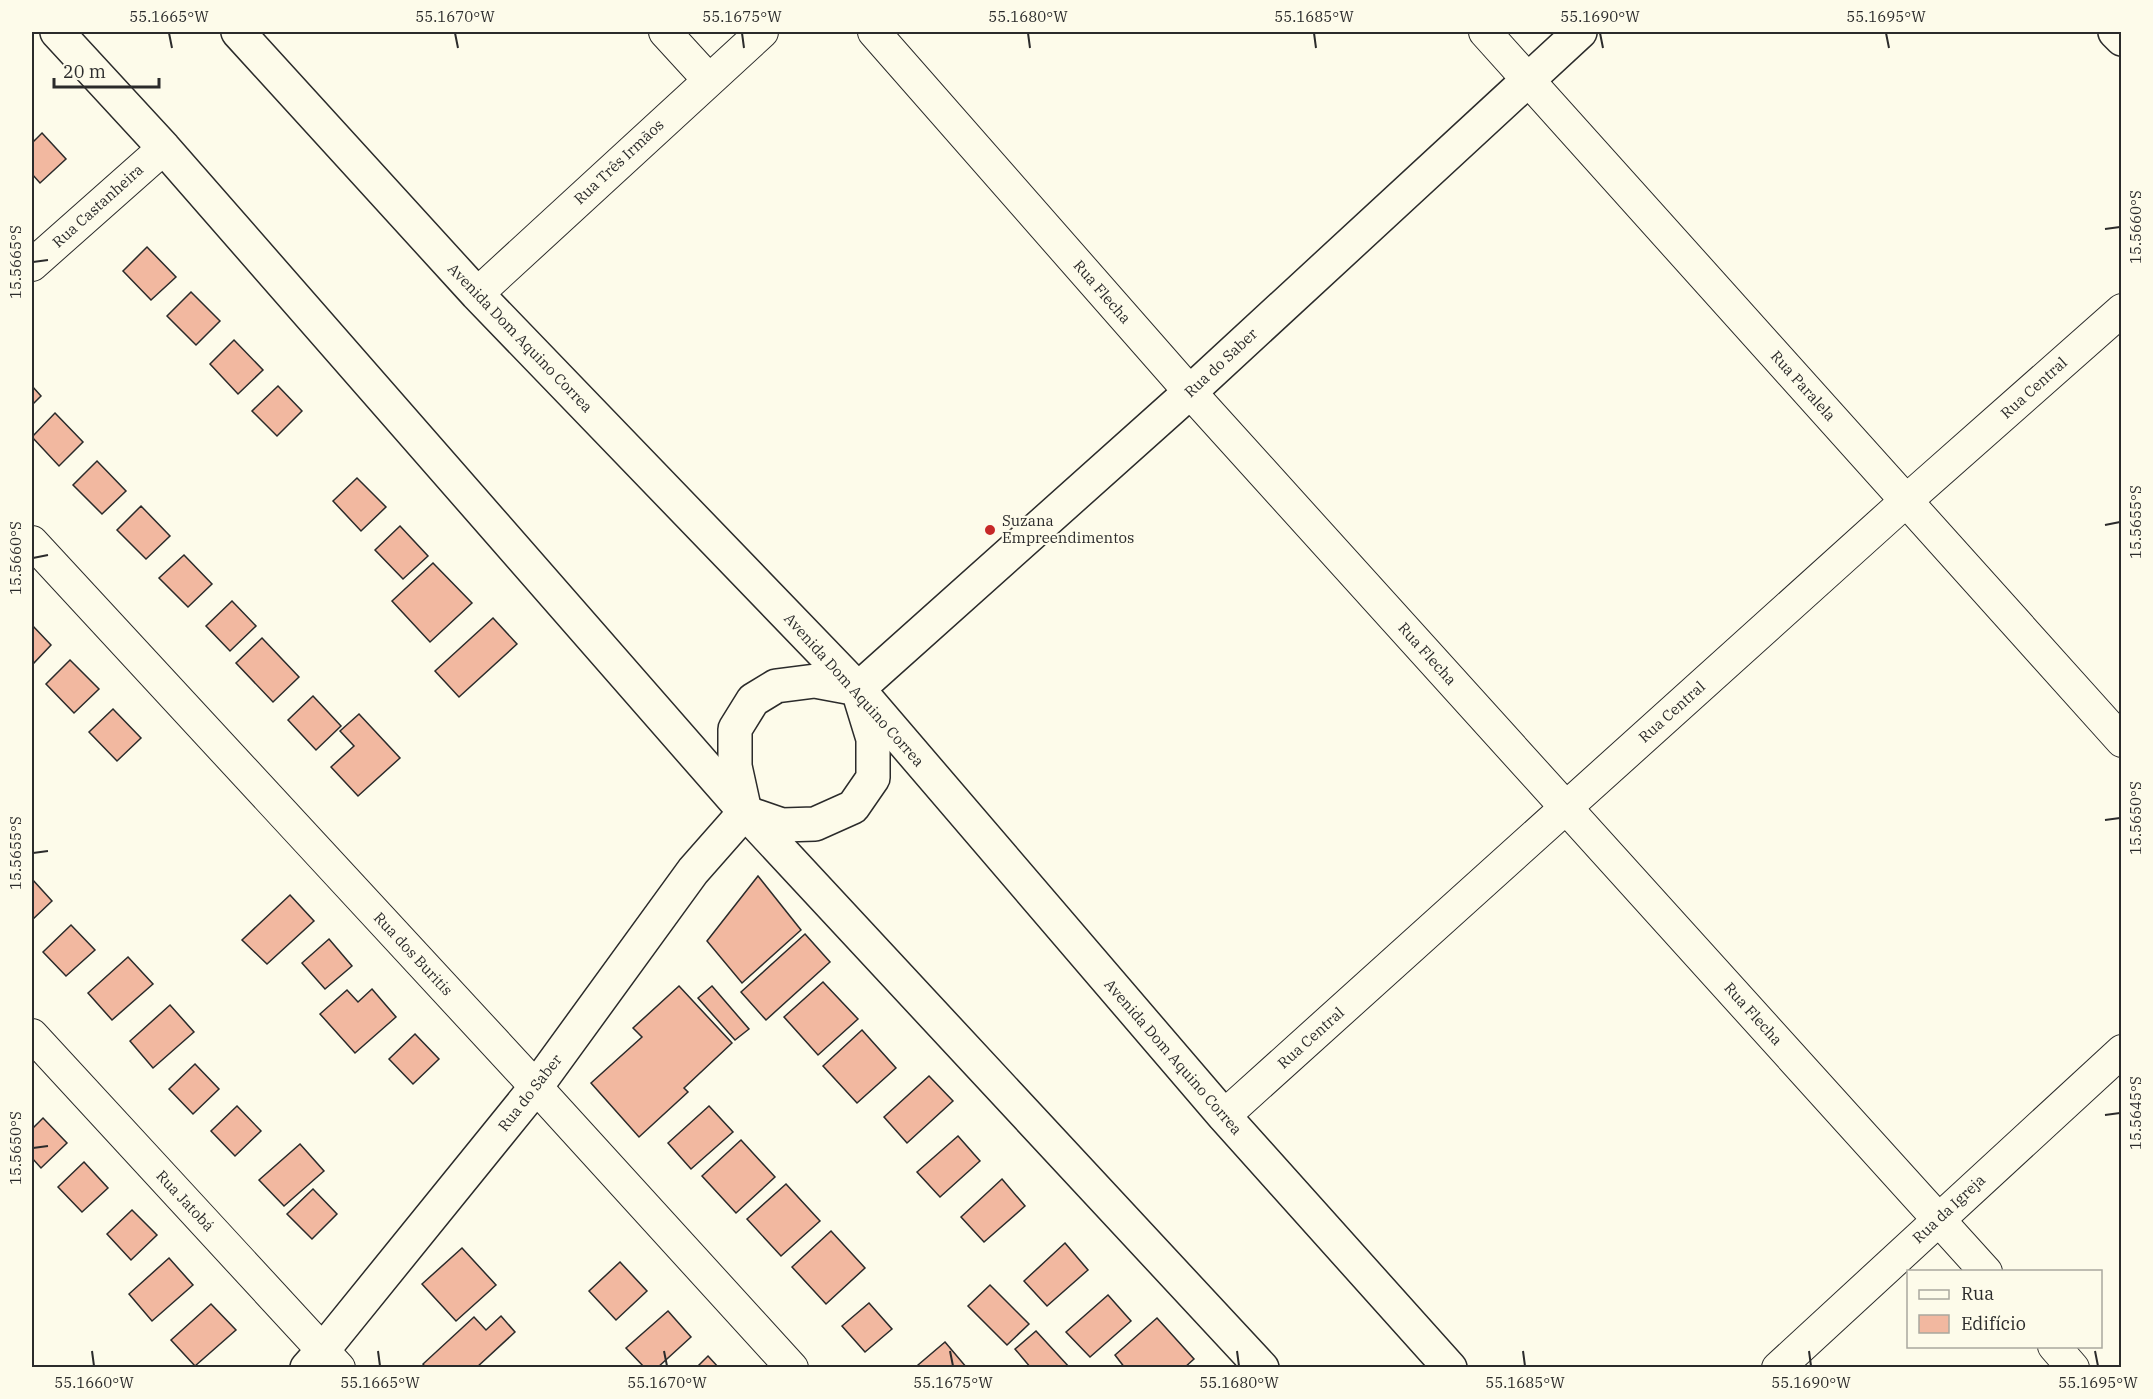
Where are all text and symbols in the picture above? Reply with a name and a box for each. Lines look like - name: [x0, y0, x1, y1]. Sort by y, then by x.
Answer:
- text: 55.1665°W: [129, 7, 209, 26]
- text: 55.1670°W: [415, 7, 495, 26]
- text: 55.1675°W: [702, 7, 782, 26]
- text: 55.1680°W: [988, 7, 1068, 26]
- text: 55.1685°W: [1274, 7, 1354, 26]
- text: 55.1690°W: [1560, 7, 1640, 26]
- text: 55.1695°W: [1846, 7, 1926, 26]
- scale bar: [54, 51, 159, 89]
- text: 20 m: [63, 60, 106, 83]
- street label: Rua Três Irmãos: [570, 115, 668, 208]
- street label: Rua Castanheira: [48, 160, 147, 251]
- text: 15.5660°S: [2126, 190, 2145, 264]
- text: 15.5665°S: [6, 225, 25, 299]
- street label: Rua Flecha: [1070, 256, 1135, 327]
- street label: Avenida Dom Aquino Correa: [444, 259, 597, 416]
- street label: Rua do Saber: [1180, 324, 1261, 401]
- street label: Rua Paralela: [1767, 346, 1840, 425]
- street label: Rua Central: [1997, 353, 2071, 422]
- text: 15.5655°S: [2126, 485, 2145, 559]
- place label: Suzana Empreendimentos: [1002, 511, 1134, 547]
- text: 15.5660°S: [6, 521, 25, 595]
- marker: Suzana Empreendimentos: [983, 523, 997, 537]
- street label: Avenida Dom Aquino Correa: [780, 609, 928, 770]
- street label: Rua Flecha: [1394, 618, 1461, 689]
- street label: Rua Central: [1635, 677, 1709, 746]
- text: 15.5650°S: [2126, 781, 2145, 855]
- text: 15.5655°S: [6, 816, 25, 890]
- street label: Rua dos Buritis: [370, 908, 457, 999]
- street label: Avenida Dom Aquino Correa: [1101, 975, 1246, 1138]
- street label: Rua Flecha: [1720, 978, 1787, 1049]
- street label: Rua Central: [1274, 1003, 1348, 1072]
- street label: Rua do Saber: [494, 1050, 566, 1135]
- text: 15.5645°S: [2126, 1076, 2145, 1150]
- text: 15.5650°S: [6, 1111, 25, 1185]
- street label: Rua Jatobá: [152, 1166, 219, 1235]
- street label: Rua da Igreja: [1908, 1170, 1989, 1247]
- legend: [1907, 1270, 2102, 1348]
- text: Rua: [1961, 1282, 1994, 1305]
- text: Edifício: [1961, 1312, 2026, 1335]
- text: 55.1660°W: [54, 1373, 134, 1392]
- text: 55.1665°W: [340, 1373, 420, 1392]
- text: 55.1670°W: [627, 1373, 707, 1392]
- text: 55.1675°W: [913, 1373, 993, 1392]
- text: 55.1680°W: [1199, 1373, 1279, 1392]
- text: 55.1685°W: [1485, 1373, 1565, 1392]
- text: 55.1690°W: [1771, 1373, 1851, 1392]
- text: 55.1695°W: [2058, 1373, 2138, 1392]

